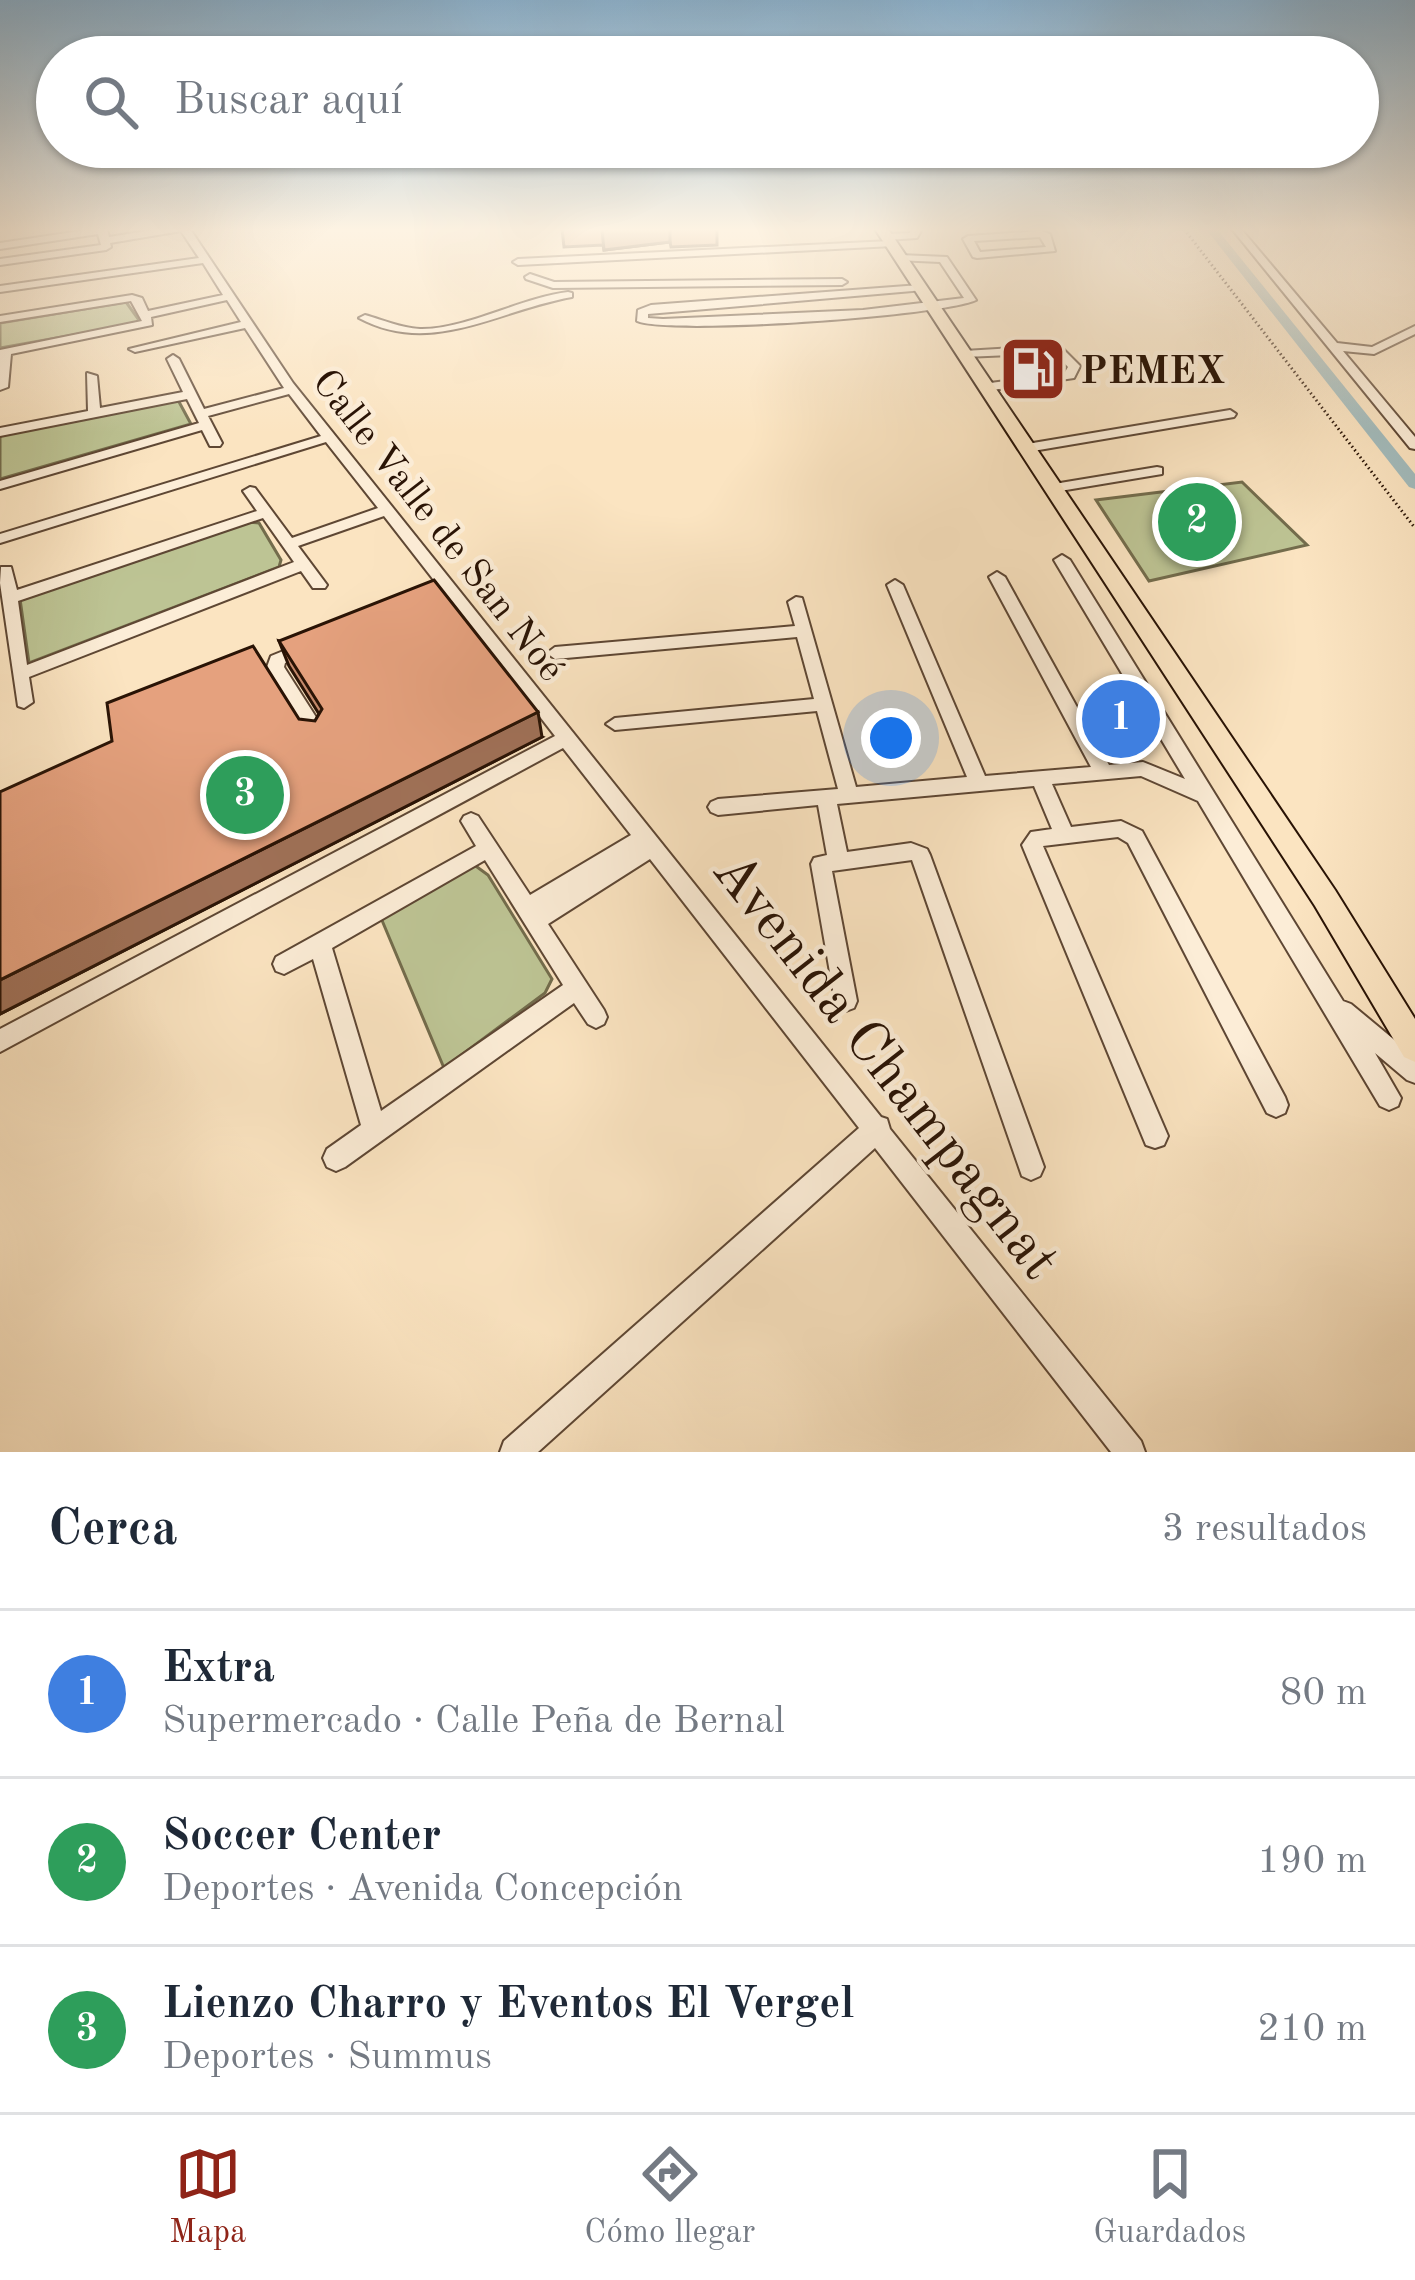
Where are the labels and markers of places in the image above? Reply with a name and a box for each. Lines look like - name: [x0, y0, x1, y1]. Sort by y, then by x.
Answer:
- fuel station icon: PEMEX: [998, 334, 1068, 404]
- place label: PEMEX: [1080, 353, 1225, 392]
- pin: 2: [1158, 477, 1236, 567]
- pin: 1: [1082, 674, 1160, 764]
- pin: 3: [206, 750, 284, 840]

